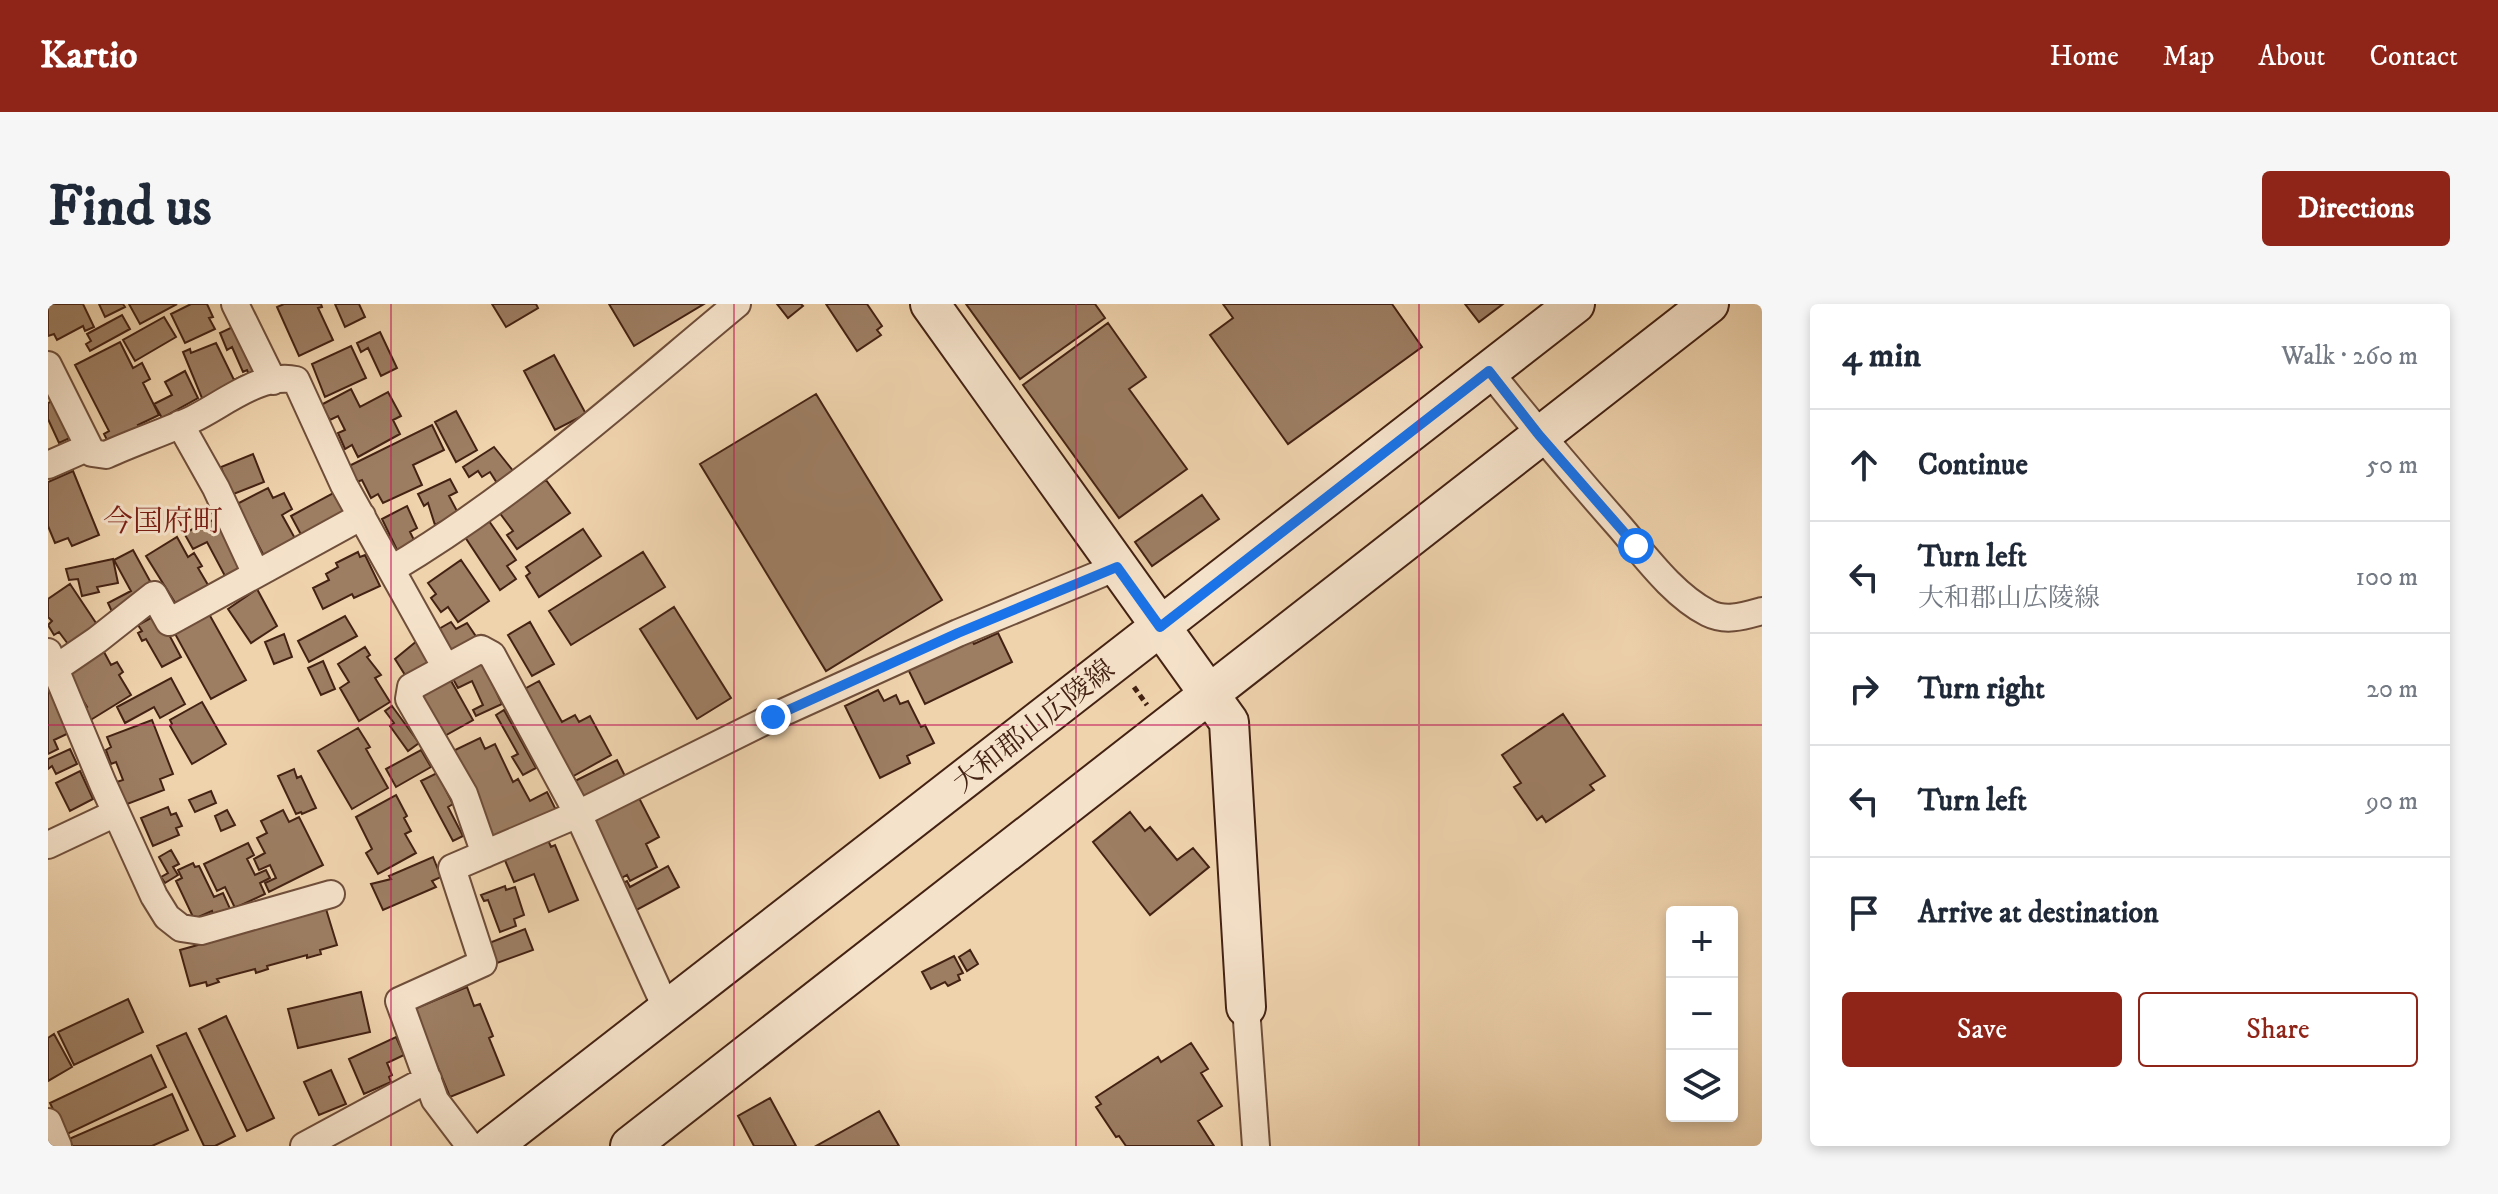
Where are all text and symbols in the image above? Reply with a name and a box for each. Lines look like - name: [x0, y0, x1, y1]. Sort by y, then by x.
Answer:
- text: Kartio: [40, 32, 137, 80]
- text: Home: [2050, 39, 2119, 74]
- text: Map: [2163, 39, 2214, 74]
- text: About: [2258, 39, 2325, 74]
- text: Contact: [2369, 39, 2458, 74]
- button: Directions: [2262, 171, 2450, 246]
- text: Find us: [48, 173, 212, 243]
- text: 4 min: [1842, 335, 1921, 377]
- text: Walk · 260 m: [2281, 340, 2418, 373]
- icon: ahead: [1842, 443, 1886, 487]
- text: Continue: [1918, 447, 2028, 484]
- text: 50 m: [2366, 449, 2418, 482]
- district label: 今国府町: [103, 504, 223, 541]
- route start: [1618, 528, 1654, 564]
- text: Turn left: [1918, 539, 2027, 576]
- icon: left: [1842, 555, 1886, 599]
- text: 100 m: [2355, 561, 2418, 594]
- text: 大和郡山広陵線: [1918, 582, 2100, 615]
- street label: 大和郡山広陵線: [946, 652, 1122, 800]
- icon: right: [1842, 667, 1886, 711]
- text: Turn right: [1918, 671, 2045, 708]
- text: 20 m: [2366, 673, 2418, 706]
- route end: [755, 699, 791, 735]
- icon: left: [1842, 779, 1886, 823]
- text: Turn left: [1918, 783, 2027, 820]
- text: 90 m: [2366, 785, 2418, 818]
- icon: arrive: [1842, 891, 1886, 935]
- text: Arrive at destination: [1918, 895, 2159, 932]
- map controls: [1666, 906, 1738, 1122]
- button: +: [1666, 906, 1738, 978]
- button: −: [1666, 978, 1738, 1050]
- button: Save: [1842, 992, 2122, 1067]
- button: Share: [2138, 992, 2418, 1067]
- button: layers: [1666, 1050, 1738, 1122]

